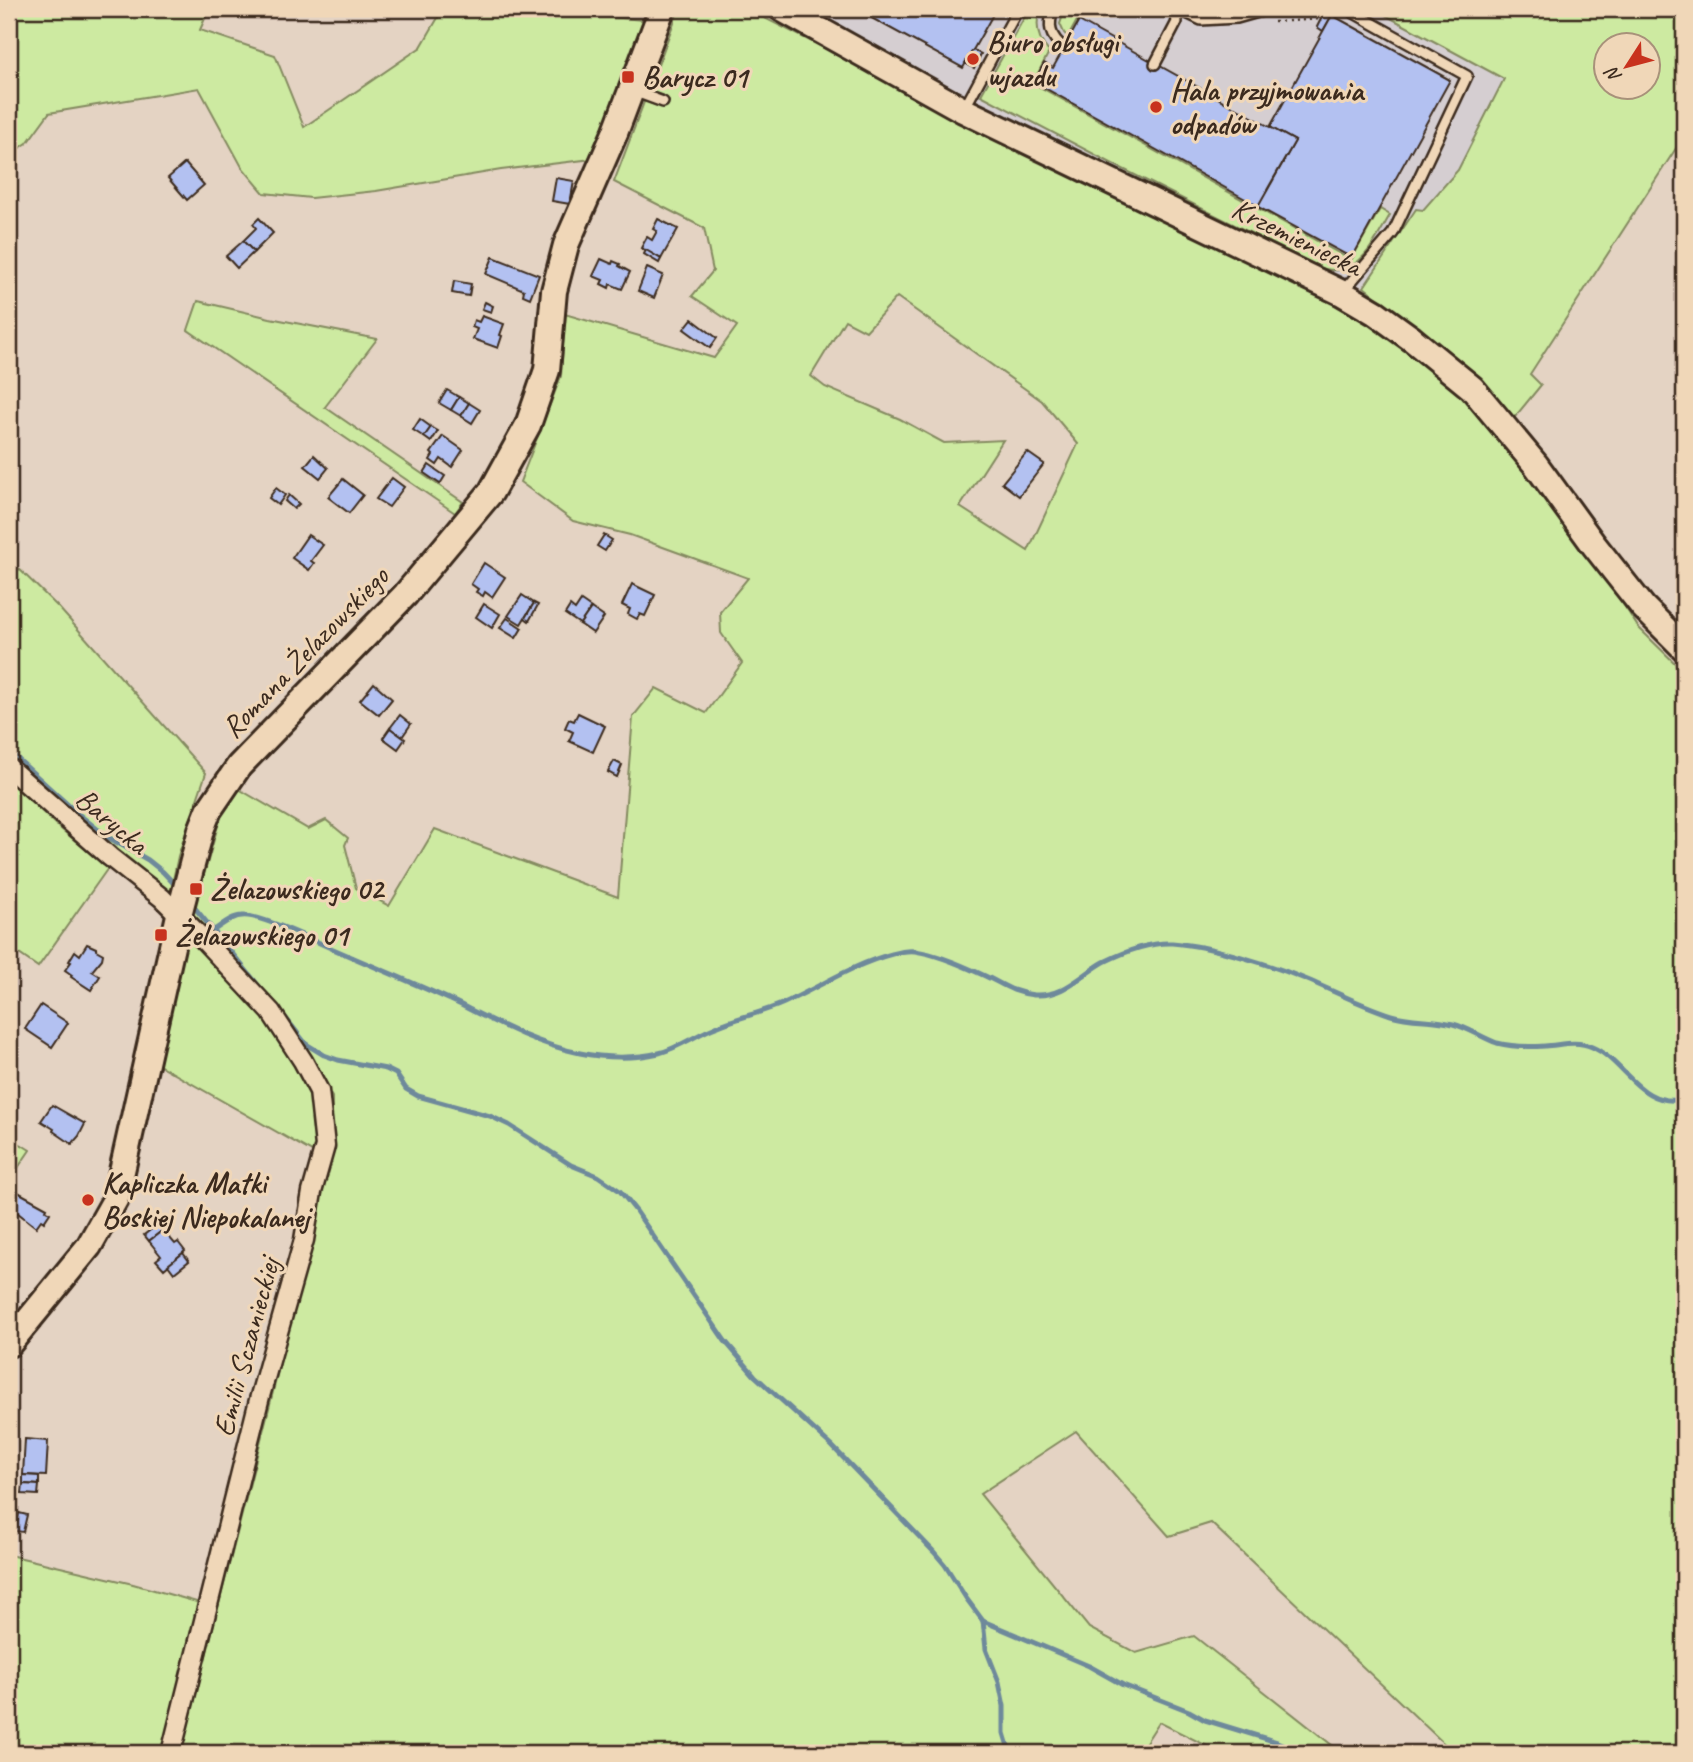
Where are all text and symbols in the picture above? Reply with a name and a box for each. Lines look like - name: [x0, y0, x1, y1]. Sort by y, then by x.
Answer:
- place label: Biuro obsługi wjazdu: [987, 23, 1122, 95]
- north arrow: [1592, 32, 1662, 102]
- marker: Biuro obsługi wjazdu: [965, 51, 981, 67]
- place label: Barycz 01: [642, 58, 751, 97]
- text: N: [1599, 61, 1627, 87]
- marker: Barycz 01: [620, 69, 636, 85]
- place label: Hala przyjmowania odpadów: [1170, 71, 1366, 143]
- marker: Hala przyjmowania odpadów: [1148, 99, 1164, 115]
- street label: Krzemieniecka: [1226, 189, 1371, 286]
- street label: Romana Żelazowskiego: [213, 557, 398, 746]
- street label: Barycka: [68, 779, 158, 864]
- place label: Żelazowskiego 02: [210, 870, 386, 908]
- marker: Żelazowskiego 02: [188, 881, 204, 897]
- place label: Żelazowskiego 01: [175, 916, 352, 954]
- marker: Żelazowskiego 01: [153, 927, 169, 943]
- place label: Kapliczka Matki Boskiej Niepokalanej: [102, 1164, 313, 1236]
- marker: Kapliczka Matki Boskiej Niepokalanej: [80, 1192, 96, 1208]
- street label: Emilii Sczanieckiej: [204, 1250, 289, 1440]

